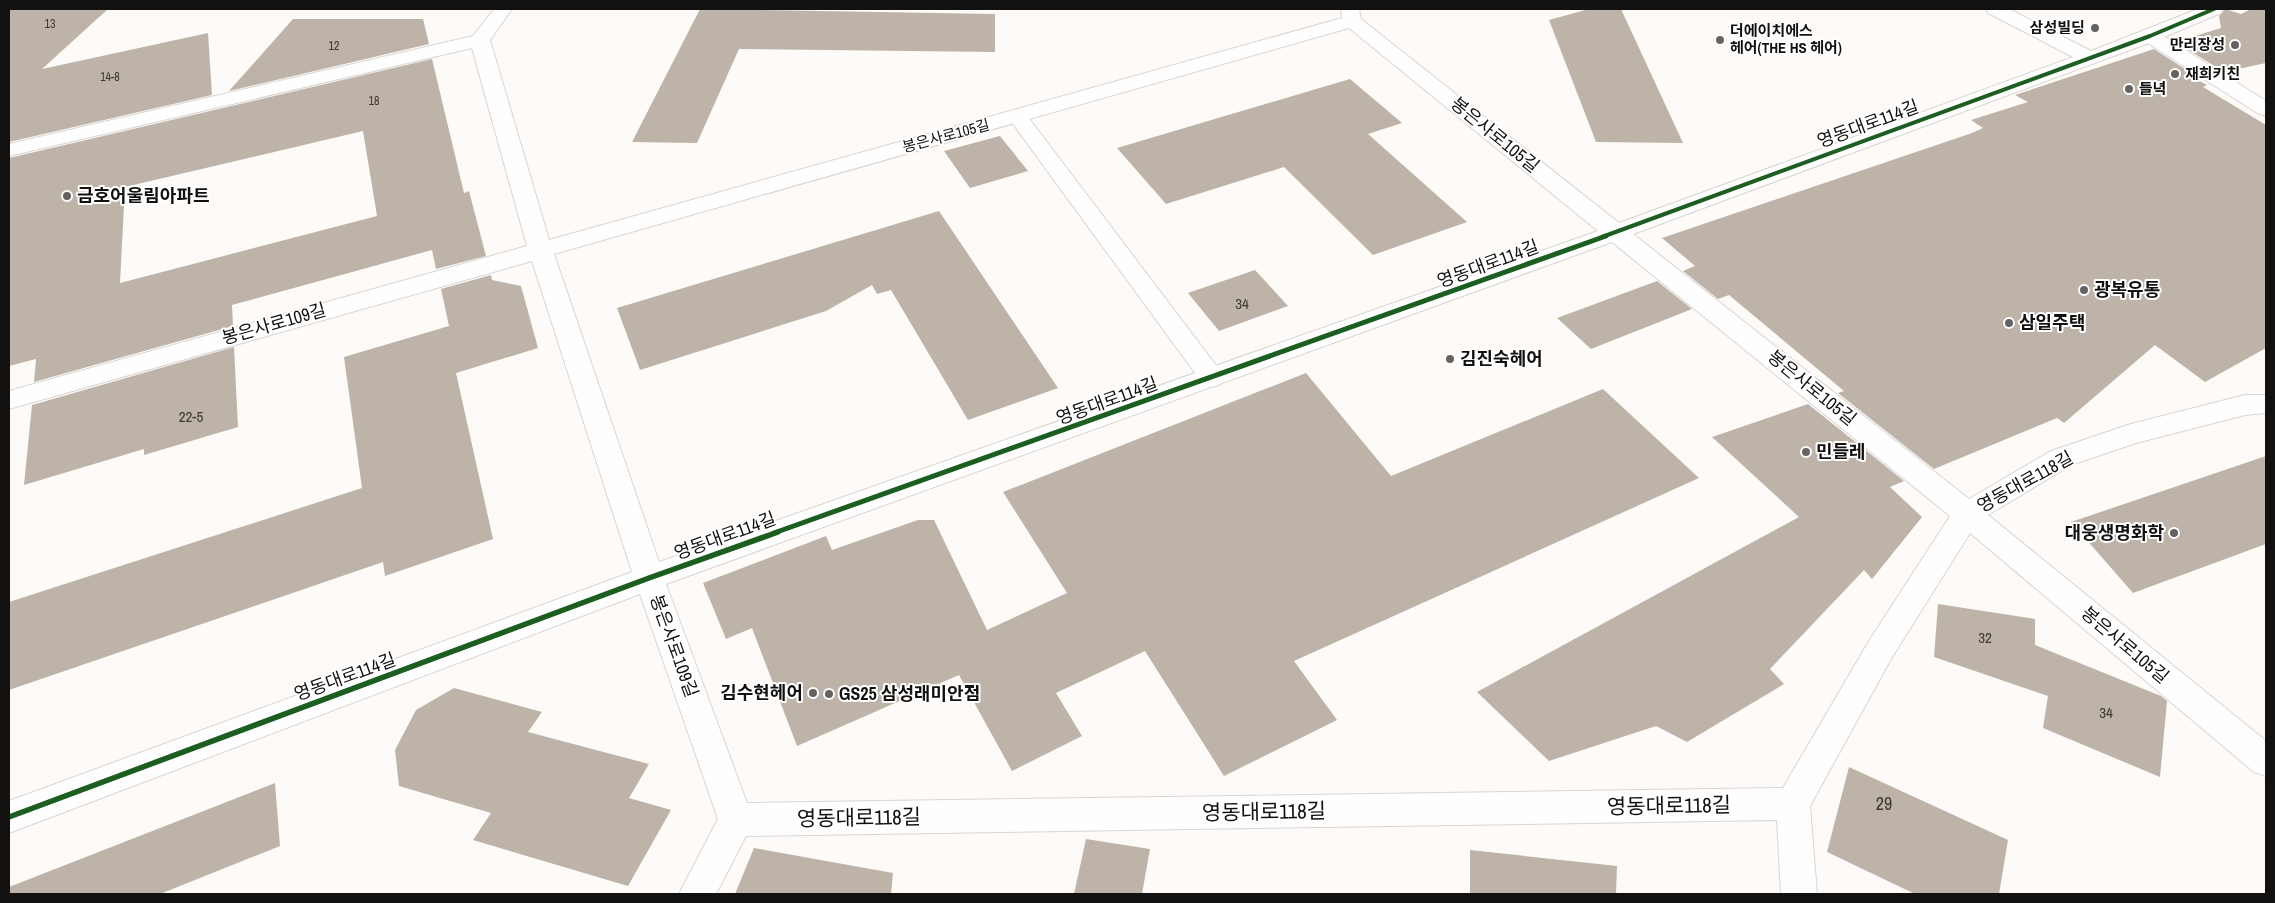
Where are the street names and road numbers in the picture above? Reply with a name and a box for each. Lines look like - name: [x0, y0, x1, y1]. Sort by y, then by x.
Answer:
- street label: 봉은사로105길: [1446, 91, 1545, 178]
- street label: 영동대로114길: [1814, 94, 1922, 153]
- street label: 봉은사로105길: [900, 114, 992, 157]
- street label: 영동대로114길: [1434, 234, 1542, 293]
- street label: 봉은사로109길: [219, 297, 329, 350]
- street label: 봉은사로105길: [1763, 344, 1862, 431]
- street label: 영동대로114길: [1053, 371, 1161, 430]
- street label: 영동대로118길: [1972, 445, 2077, 518]
- street label: 영동대로114길: [671, 506, 779, 565]
- street label: 봉은사로109길: [644, 591, 705, 701]
- street label: 봉은사로105길: [2076, 601, 2175, 689]
- street label: 영동대로114길: [291, 647, 399, 706]
- street label: 영동대로118길: [1607, 790, 1731, 821]
- street label: 영동대로118길: [1202, 796, 1326, 827]
- street label: 영동대로118길: [797, 802, 921, 833]

